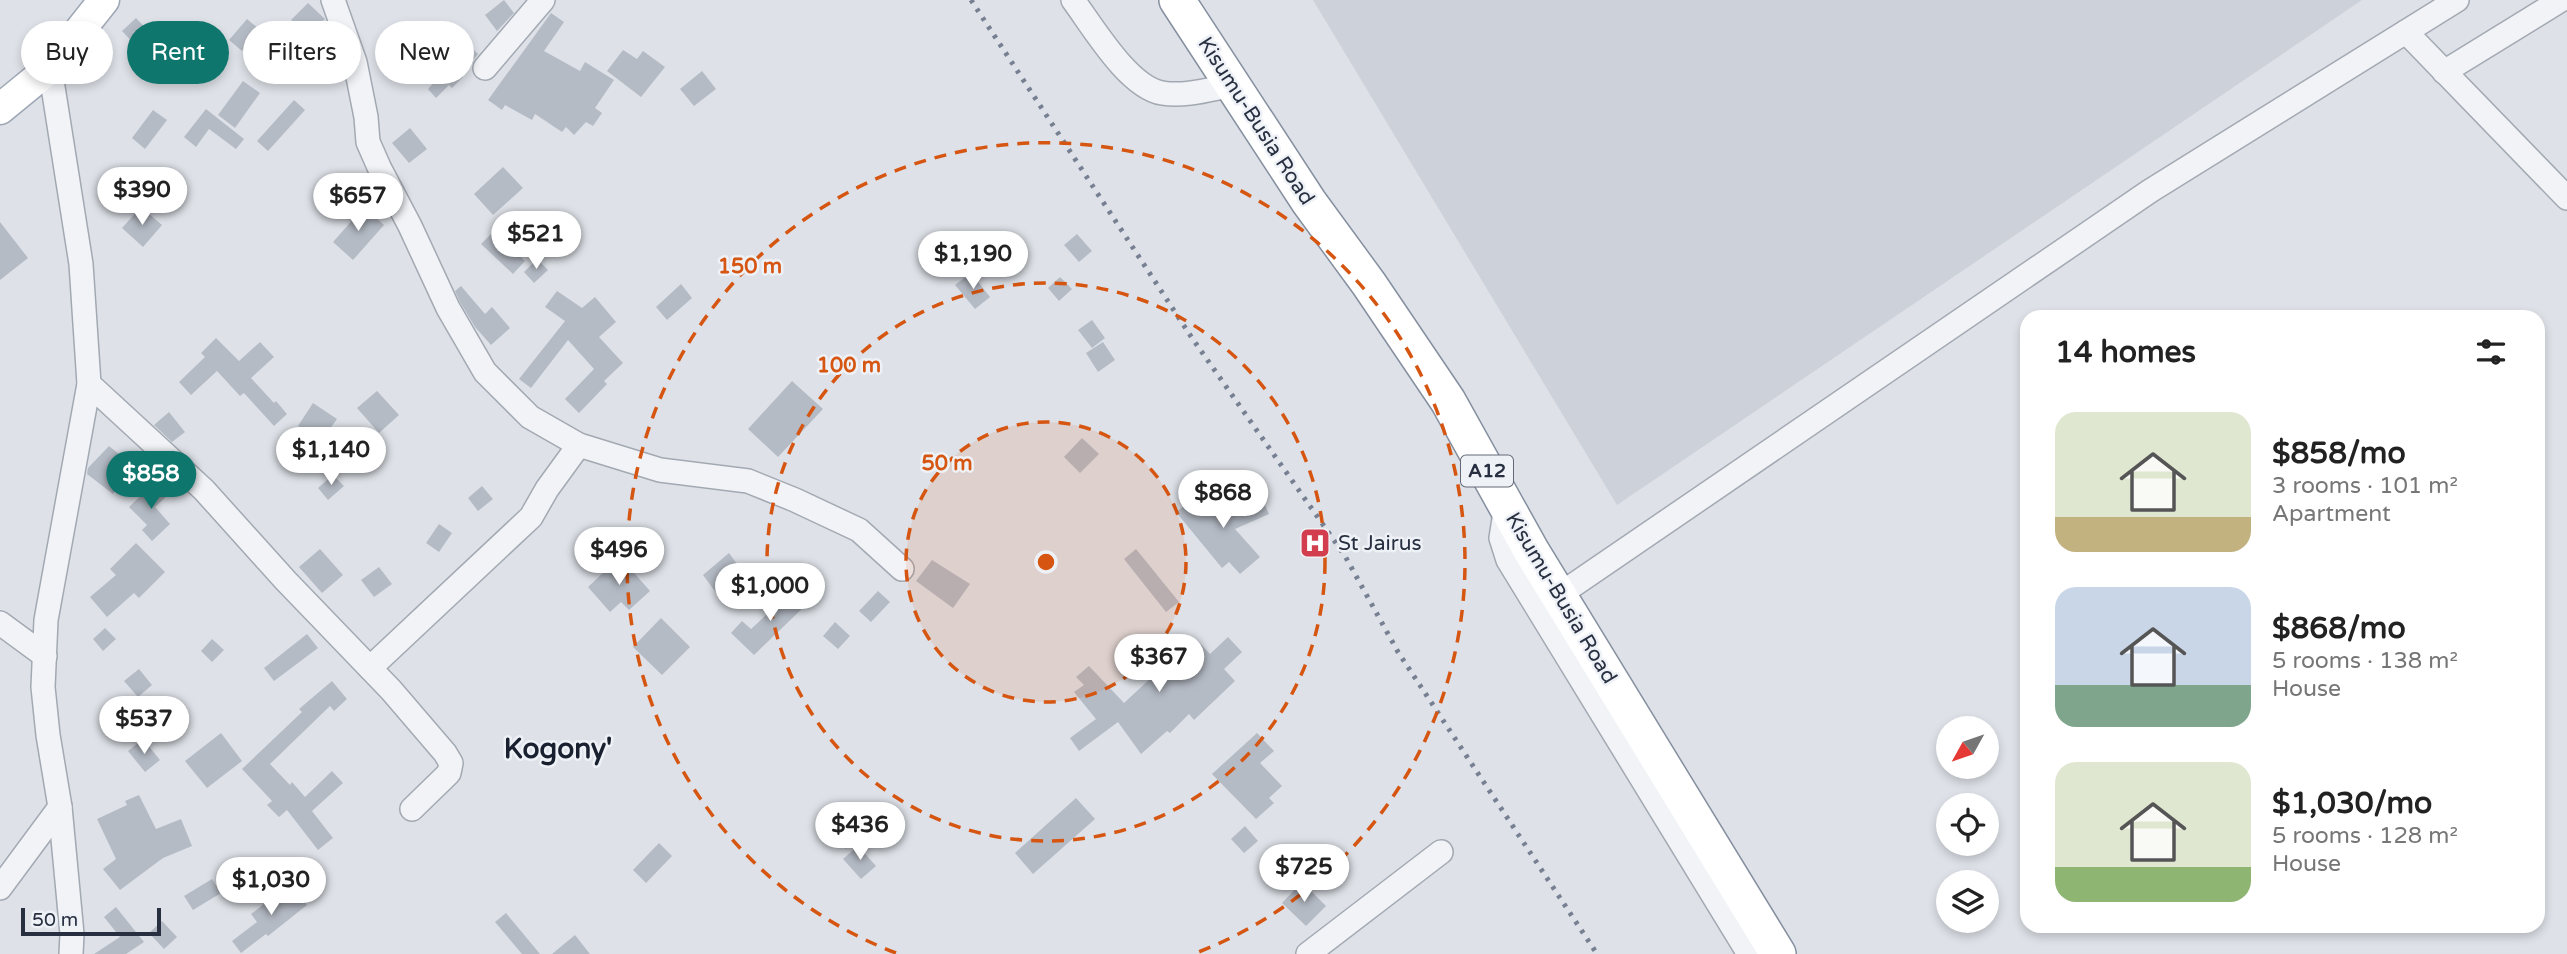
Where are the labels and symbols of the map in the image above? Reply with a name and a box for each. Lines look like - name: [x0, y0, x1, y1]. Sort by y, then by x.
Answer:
- street label: Kisumu-Busia Road: [1192, 32, 1320, 210]
- pin: $390: [101, 168, 183, 227]
- pin: $657: [317, 174, 399, 233]
- pin: $521: [495, 212, 577, 271]
- pin: $1,190: [916, 232, 1030, 291]
- text: 150 m: [718, 254, 782, 279]
- text: 100 m: [817, 353, 881, 378]
- pin: $1,140: [274, 428, 388, 487]
- text: 50 m: [921, 451, 973, 476]
- pin: $858: [110, 452, 192, 511]
- road number: A12: [1461, 456, 1513, 486]
- pin: $868: [1182, 470, 1264, 530]
- street label: Kisumu-Busia Road: [1500, 508, 1622, 688]
- hospital icon: St Jairus: [1298, 526, 1332, 560]
- pin: $496: [578, 528, 660, 587]
- place label: St Jairus: [1338, 531, 1422, 556]
- centre of rings: [1034, 550, 1058, 574]
- pin: $1,000: [713, 564, 827, 623]
- pin: $367: [1118, 634, 1200, 694]
- pin: $537: [103, 696, 185, 756]
- north arrow: [1936, 716, 1998, 779]
- district label: Kogony': [504, 732, 612, 766]
- pin: $436: [819, 802, 901, 862]
- pin: $725: [1263, 844, 1345, 904]
- pin: $1,030: [214, 858, 328, 917]
- scale bar: [21, 905, 161, 937]

